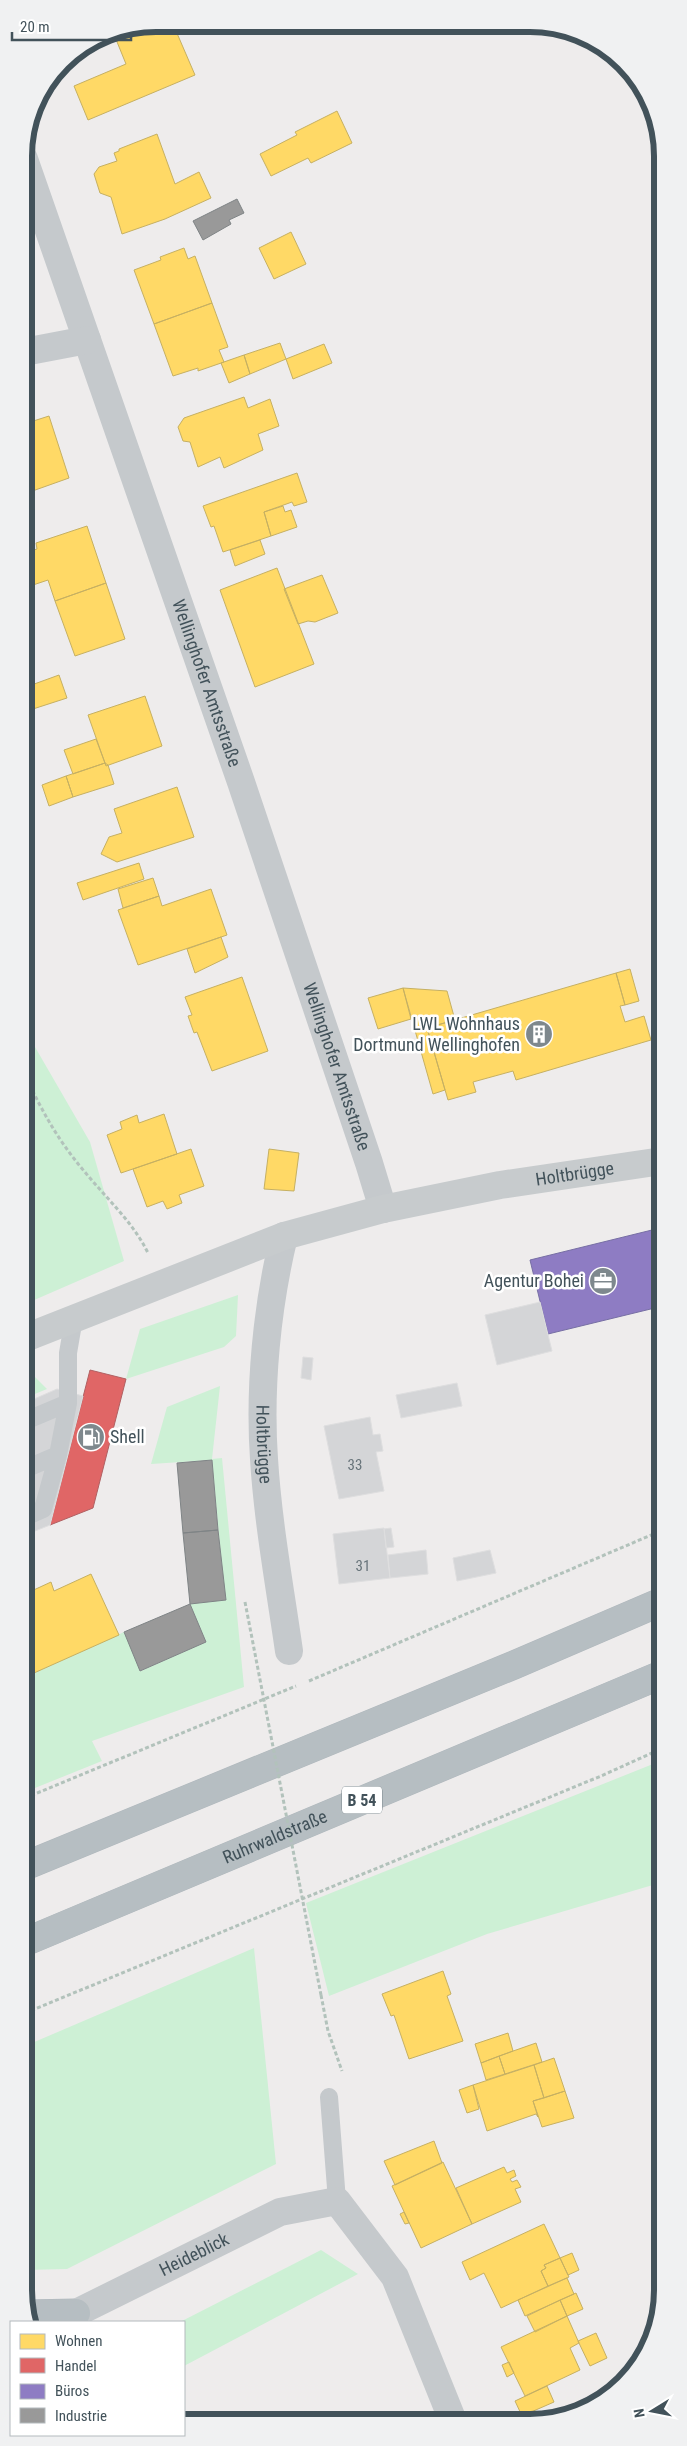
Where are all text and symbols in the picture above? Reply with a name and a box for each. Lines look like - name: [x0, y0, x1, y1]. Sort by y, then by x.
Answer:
- scale bar: [12, 10, 131, 42]
- text: 20 m: [20, 18, 50, 36]
- street label: Wellinghofer Amtsstraße: [168, 596, 246, 769]
- street label: Wellinghofer Amtsstraße: [299, 980, 375, 1153]
- place label: LWL Wohnhaus Dortmund Wellinghofen: [353, 1013, 520, 1055]
- building icon: LWL Wohnhaus Dortmund Wellinghofen: [524, 1019, 554, 1049]
- street label: Holtbrügge: [534, 1157, 615, 1190]
- office icon: Agentur Bohei: [588, 1266, 618, 1296]
- place label: Agentur Bohei: [484, 1270, 584, 1291]
- street label: Holtbrügge: [253, 1405, 277, 1485]
- fuel station icon: Shell: [76, 1422, 106, 1452]
- place label: Shell: [110, 1426, 145, 1447]
- house number: 33: [348, 1456, 362, 1474]
- house number: 31: [356, 1557, 370, 1575]
- road number: B 54: [342, 1786, 382, 1814]
- street label: Ruhrwaldstraße: [219, 1805, 330, 1868]
- street label: Heideblick: [156, 2228, 232, 2280]
- legend: [10, 2321, 185, 2436]
- text: Wohnen: [55, 2332, 103, 2350]
- text: Handel: [55, 2357, 97, 2375]
- text: Büros: [55, 2382, 89, 2400]
- north arrow: [627, 2386, 677, 2436]
- text: Industrie: [55, 2407, 107, 2425]
- text: N: [631, 2408, 648, 2419]

